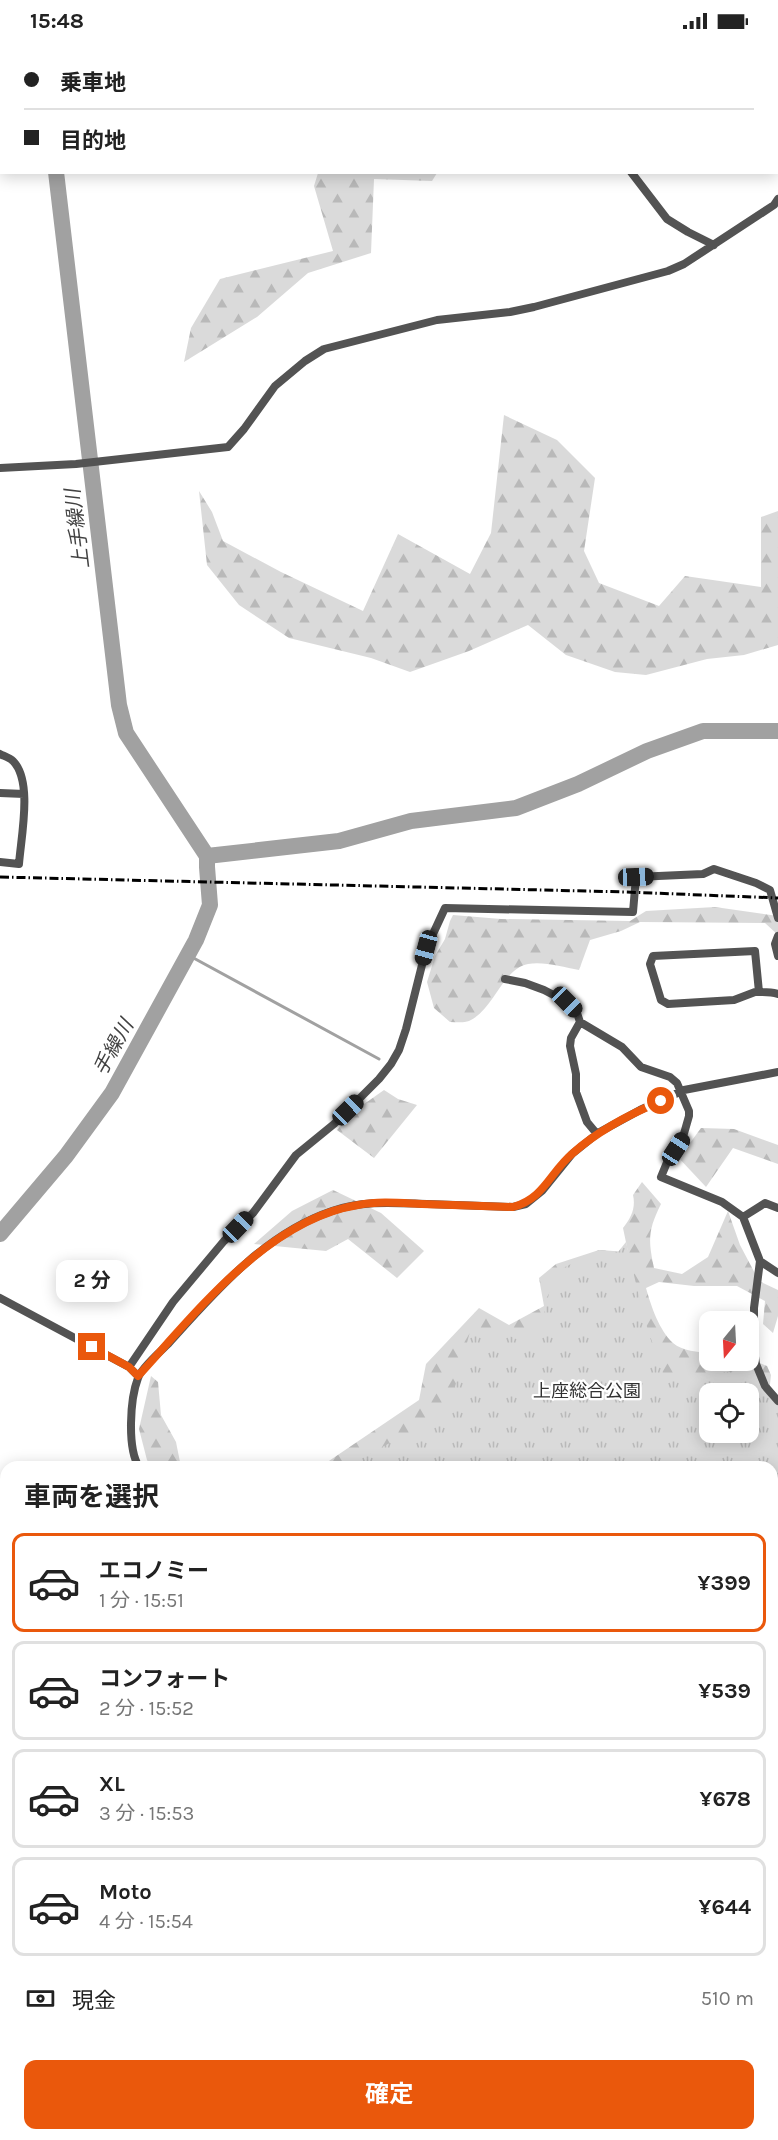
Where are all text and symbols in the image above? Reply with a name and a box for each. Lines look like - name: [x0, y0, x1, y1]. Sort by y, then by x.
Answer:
- text: 15:48: [30, 8, 84, 34]
- text: 乗車地: [60, 70, 126, 96]
- text: 目的地: [60, 128, 126, 154]
- water label: 上手繰川: [61, 486, 94, 570]
- car: [618, 867, 654, 887]
- car: [413, 928, 439, 968]
- car: [548, 983, 586, 1021]
- water label: 手繰川: [89, 1014, 139, 1079]
- route start: [647, 1087, 674, 1114]
- car: [329, 1091, 367, 1129]
- car: [659, 1129, 693, 1169]
- car: [219, 1208, 257, 1246]
- callout: 2 分: [56, 1260, 128, 1302]
- text: 2 分: [73, 1269, 111, 1292]
- north arrow: [699, 1311, 759, 1371]
- map controls: [699, 1311, 759, 1443]
- route end: [78, 1333, 105, 1360]
- park label: 上座総合公園: [533, 1380, 641, 1402]
- button: locate: [699, 1383, 759, 1443]
- text: 車両を選択: [24, 1481, 159, 1513]
- icon: car: [27, 1556, 81, 1610]
- text: エコノミー: [99, 1558, 209, 1584]
- text: ¥399: [698, 1570, 751, 1596]
- text: 1 分 · 15:51: [99, 1589, 184, 1612]
- icon: car: [27, 1664, 81, 1718]
- text: コンフォート: [99, 1666, 230, 1692]
- text: ¥539: [698, 1678, 751, 1704]
- text: 2 分 · 15:52: [99, 1697, 194, 1720]
- text: XL: [99, 1771, 125, 1797]
- icon: car: [27, 1772, 81, 1826]
- text: ¥678: [700, 1786, 751, 1812]
- text: 3 分 · 15:53: [99, 1802, 194, 1825]
- text: Moto: [99, 1879, 152, 1905]
- icon: car: [27, 1880, 81, 1934]
- text: ¥644: [699, 1894, 751, 1920]
- text: 4 分 · 15:54: [99, 1910, 193, 1933]
- icon: cash: [24, 1982, 57, 2015]
- text: 510 m: [701, 1987, 754, 2010]
- text: 現金: [72, 1988, 116, 2014]
- button: 確定: [24, 2060, 754, 2129]

